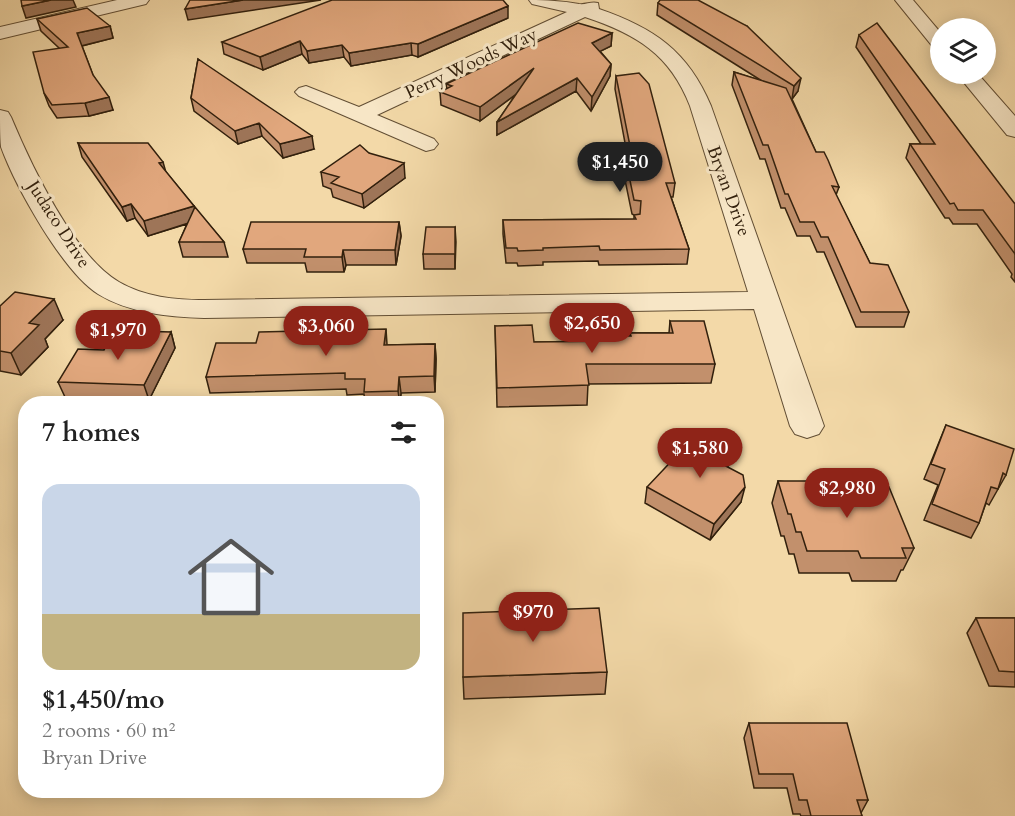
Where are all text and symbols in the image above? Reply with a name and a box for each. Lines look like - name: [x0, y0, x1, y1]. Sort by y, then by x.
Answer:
- map controls: [930, 18, 996, 84]
- button: layers: [930, 18, 996, 84]
- street label: Perry Woods Way: [401, 22, 542, 105]
- pin: $1,450: [571, 142, 669, 193]
- street label: Bryan Drive: [701, 142, 756, 240]
- text: $1,450: [591, 148, 649, 175]
- street label: Judaco Drive: [19, 173, 96, 273]
- pin: $2,650: [543, 303, 641, 354]
- pin: $3,060: [277, 306, 375, 357]
- text: $2,650: [563, 309, 621, 336]
- pin: $1,970: [69, 310, 167, 361]
- text: $3,060: [297, 312, 355, 339]
- text: $1,970: [89, 316, 147, 343]
- text: 7 homes: [42, 415, 140, 450]
- icon: filters: [387, 416, 420, 449]
- pin: $1,580: [651, 428, 749, 479]
- text: $1,580: [671, 434, 729, 461]
- pin: $2,980: [798, 468, 896, 519]
- text: $2,980: [818, 474, 876, 501]
- icon: home: [177, 523, 285, 631]
- pin: $970: [497, 592, 569, 643]
- text: $970: [513, 598, 553, 625]
- text: $1,450/mo: [42, 682, 165, 717]
- text: 2 rooms · 60 m²: [42, 717, 175, 744]
- text: Bryan Drive: [42, 744, 147, 771]

